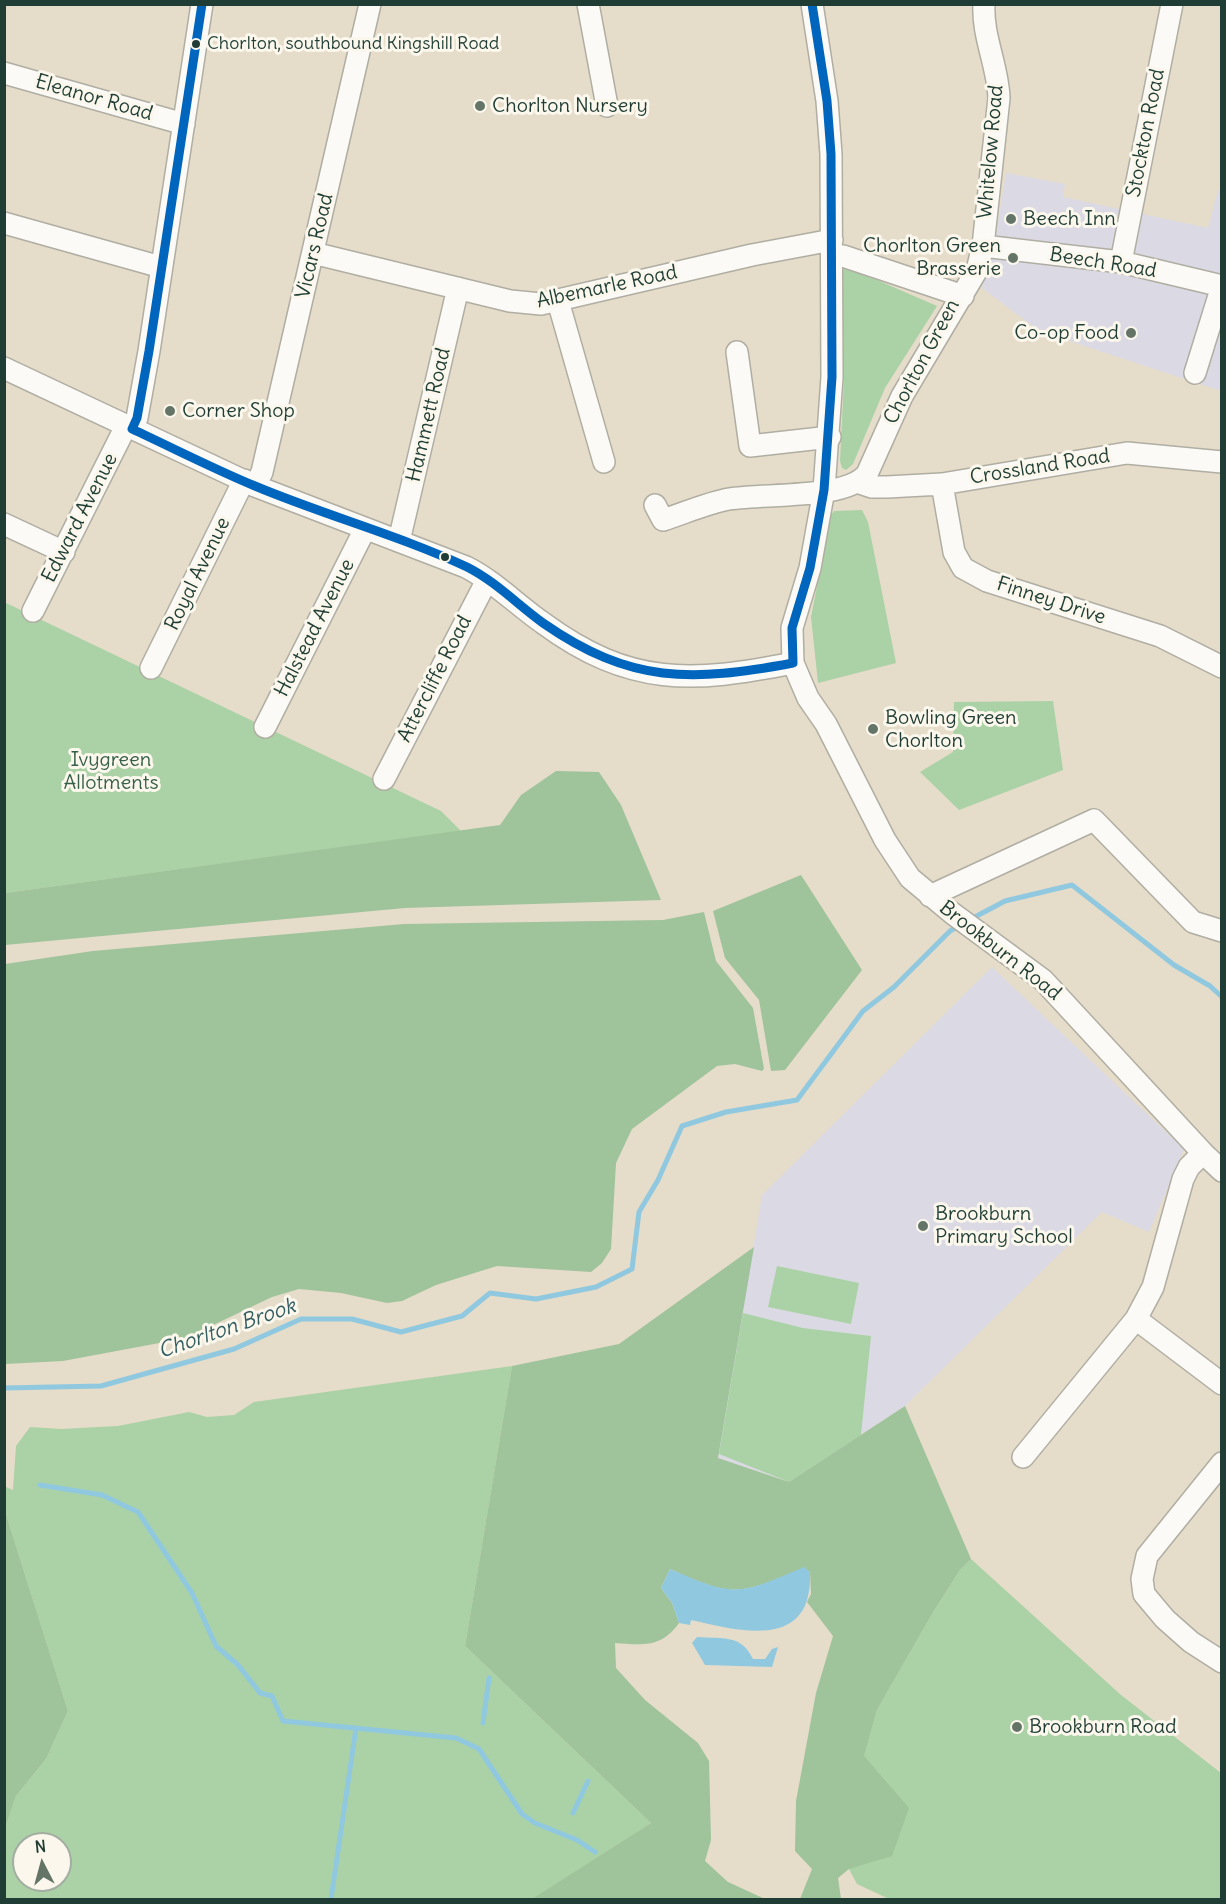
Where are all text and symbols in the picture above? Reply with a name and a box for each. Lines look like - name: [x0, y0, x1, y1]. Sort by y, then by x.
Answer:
- place label: Chorlton, southbound Kingshill Road: [207, 33, 499, 55]
- marker: Chorlton, southbound Kingshill Road: [190, 38, 202, 50]
- street label: Stockton Road: [1122, 67, 1170, 199]
- street label: Eleanor Road: [32, 70, 156, 126]
- street label: Whitelow Road: [973, 84, 1009, 220]
- place label: Chorlton Nursery: [492, 94, 648, 118]
- marker: Chorlton Nursery: [473, 99, 487, 113]
- street label: Vicars Road: [291, 191, 339, 301]
- place label: Beech Inn: [1023, 207, 1116, 231]
- marker: Beech Inn: [1004, 212, 1018, 226]
- place label: Chorlton Green Brasserie: [863, 234, 1001, 281]
- street label: Beech Road: [1048, 243, 1158, 283]
- marker: Chorlton Green Brasserie: [1006, 251, 1020, 265]
- street label: Albemarle Road: [534, 260, 680, 314]
- street label: Chorlton Green: [879, 295, 965, 429]
- place label: Co-op Food: [1014, 321, 1119, 345]
- marker: Co-op Food: [1124, 326, 1138, 340]
- street label: Hammett Road: [402, 346, 456, 484]
- place label: Corner Shop: [182, 399, 295, 423]
- marker: Corner Shop: [163, 404, 177, 418]
- street label: Crossland Road: [968, 444, 1112, 490]
- street label: Edward Avenue: [37, 449, 123, 587]
- street label: Royal Avenue: [160, 514, 236, 634]
- unlabelled marker: [439, 551, 451, 563]
- street label: Halstead Avenue: [270, 555, 360, 701]
- street label: Finney Drive: [993, 572, 1109, 630]
- street label: Attercliffe Road: [393, 612, 477, 746]
- place label: Bowling Green Chorlton: [885, 706, 1017, 753]
- marker: Bowling Green Chorlton: [866, 722, 880, 736]
- park label: Ivygreen Allotments: [63, 748, 159, 795]
- street label: Brookburn Road: [934, 896, 1066, 1006]
- place label: Brookburn Primary School: [935, 1202, 1073, 1249]
- marker: Brookburn Primary School: [916, 1219, 930, 1233]
- water label: Chorlton Brook: [155, 1294, 299, 1364]
- place label: Brookburn Road: [1029, 1715, 1177, 1739]
- marker: Brookburn Road: [1010, 1720, 1024, 1734]
- north arrow: [12, 1832, 72, 1892]
- text: N: [34, 1836, 47, 1857]

